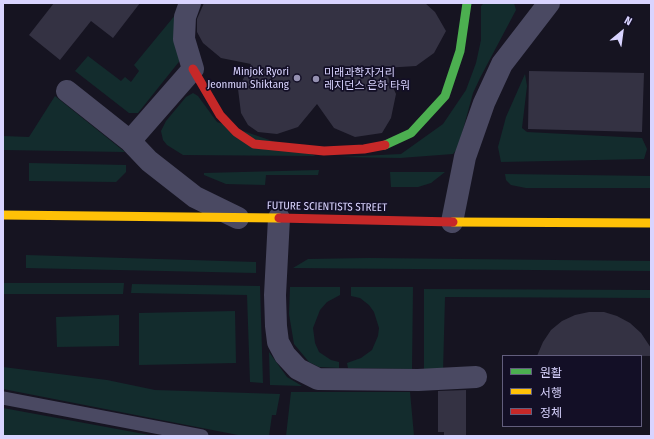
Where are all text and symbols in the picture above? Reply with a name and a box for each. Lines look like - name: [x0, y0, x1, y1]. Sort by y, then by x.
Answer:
- north arrow: [602, 12, 642, 52]
- text: N: [622, 14, 634, 28]
- place label: Minjok Ryori Jeonmun Shiktang: [207, 65, 289, 91]
- place label: 미래과학자거리 레지던스 은하 타워: [324, 66, 410, 92]
- marker: Minjok Ryori Jeonmun Shiktang: [292, 73, 302, 83]
- marker: 미래과학자거리 레지던스 은하 타워: [311, 74, 321, 84]
- street label: FUTURE SCIENTISTS STREET: [267, 199, 387, 215]
- legend: [502, 355, 642, 427]
- text: 원활: [540, 366, 562, 380]
- text: 서행: [540, 386, 562, 400]
- text: 정체: [540, 406, 562, 420]

